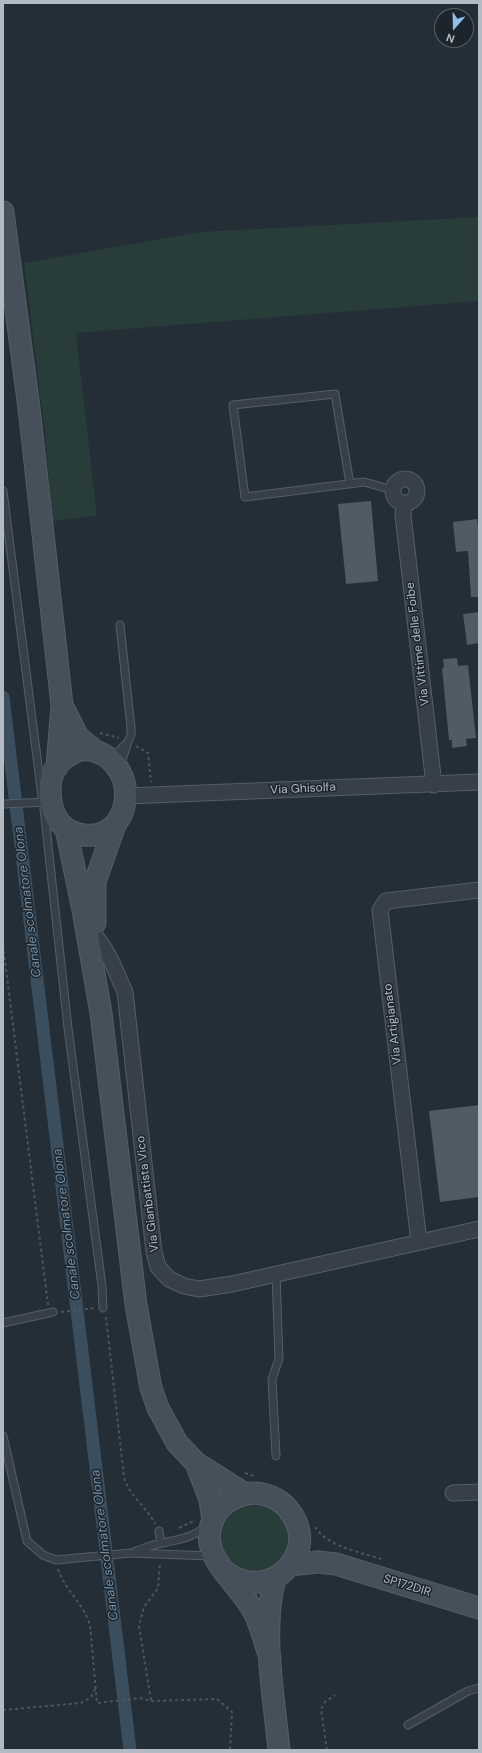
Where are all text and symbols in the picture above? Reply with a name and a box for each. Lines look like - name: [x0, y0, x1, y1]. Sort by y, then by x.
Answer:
- north arrow: [434, 8, 474, 48]
- text: N: [444, 30, 456, 46]
- street label: Via Vittime delle Foibe: [403, 581, 433, 707]
- street label: Via Ghisolfa: [270, 780, 336, 798]
- water label: Canale scolmatore Olona: [11, 826, 45, 978]
- street label: Via Artigianato: [381, 983, 405, 1065]
- street label: Via Gianbattista Vico: [134, 1135, 162, 1253]
- water label: Canale scolmatore Olona: [50, 1148, 84, 1300]
- water label: Canale scolmatore Olona: [88, 1469, 122, 1621]
- street label: SP172DIR: [382, 1572, 432, 1600]

